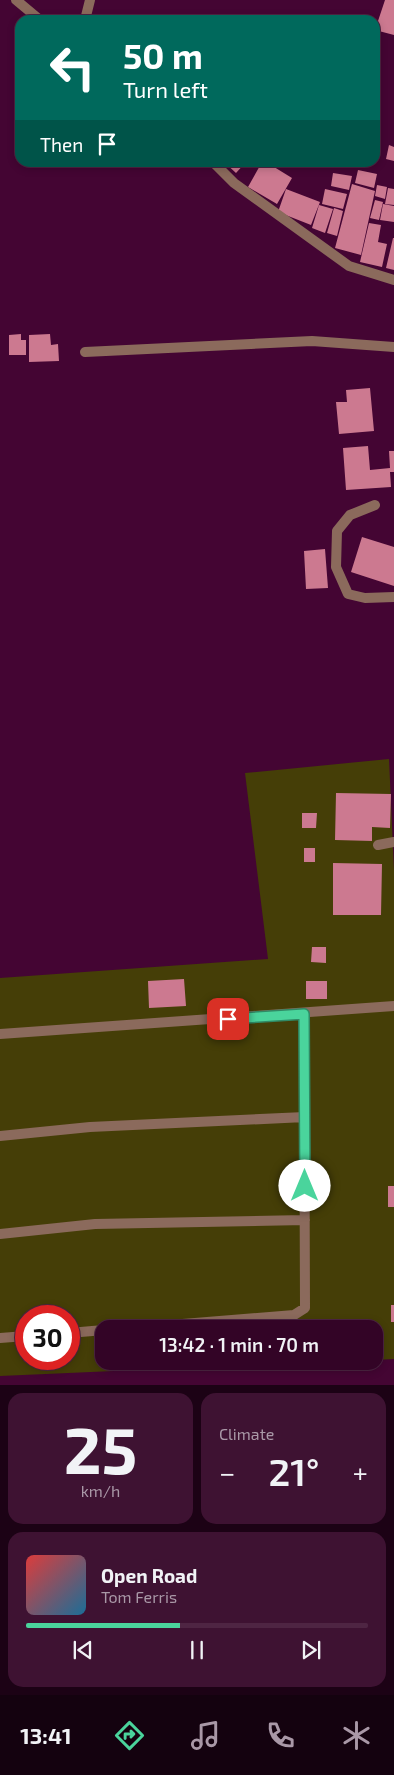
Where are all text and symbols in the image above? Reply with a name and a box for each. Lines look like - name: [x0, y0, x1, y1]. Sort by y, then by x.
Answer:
- text: 50 m: [123, 34, 203, 76]
- icon: left: [40, 35, 105, 100]
- text: Turn left: [123, 76, 208, 102]
- icon: arrive: [93, 130, 121, 158]
- text: Then: [40, 133, 83, 156]
- pin: [207, 998, 249, 1040]
- icon: arrive: [214, 1005, 242, 1033]
- position arrow: [278, 1159, 330, 1211]
- speed limit sign: 30: [15, 1305, 80, 1370]
- text: 13:42 · 1 min · 70 m: [159, 1333, 319, 1356]
- text: 25: [64, 1409, 137, 1487]
- text: Climate: [219, 1424, 274, 1443]
- text: 21°: [268, 1448, 320, 1494]
- text: −: [219, 1455, 235, 1489]
- text: +: [353, 1455, 368, 1489]
- text: km/h: [81, 1481, 120, 1500]
- text: Open Road: [101, 1564, 197, 1587]
- text: Tom Ferris: [101, 1587, 177, 1606]
- icon: previous: [69, 1636, 97, 1664]
- icon: pause: [183, 1636, 211, 1664]
- icon: next: [297, 1636, 325, 1664]
- icon: directions: [112, 1718, 147, 1753]
- icon: music: [188, 1718, 223, 1753]
- icon: phone: [263, 1718, 298, 1753]
- icon: climate: [339, 1718, 374, 1753]
- text: 13:41: [20, 1722, 71, 1748]

